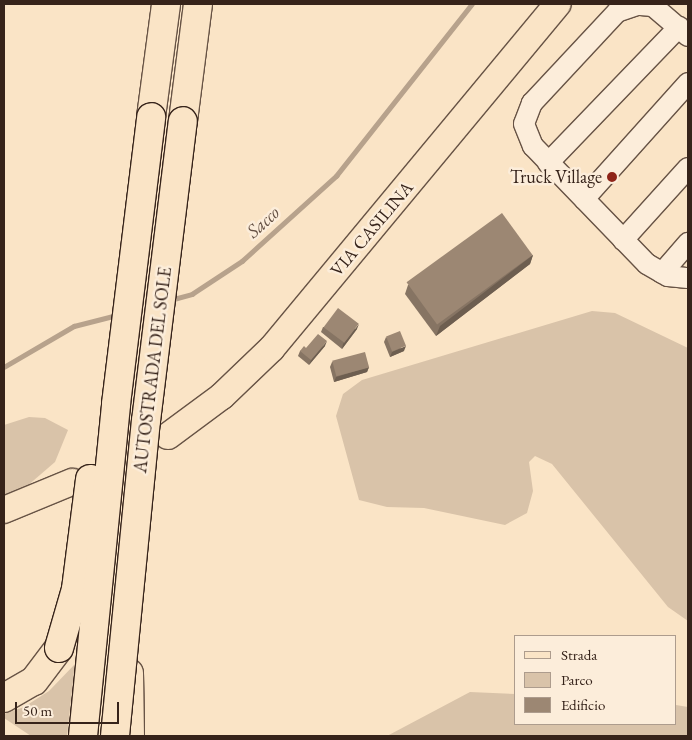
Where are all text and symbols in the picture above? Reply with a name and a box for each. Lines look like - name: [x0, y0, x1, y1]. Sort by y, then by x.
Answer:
- place label: Truck Village: [510, 166, 602, 188]
- marker: Truck Village: [606, 171, 618, 183]
- street label: VIA CASILINA: [326, 177, 418, 281]
- water label: Sacco: [242, 201, 284, 243]
- street label: AUTOSTRADA DEL SOLE: [130, 266, 176, 474]
- legend: [514, 635, 677, 725]
- text: Strada: [561, 645, 597, 664]
- text: Parco: [561, 670, 593, 689]
- scale bar: [18, 692, 121, 724]
- text: Edificio: [561, 695, 605, 714]
- text: 50 m: [23, 701, 52, 720]

